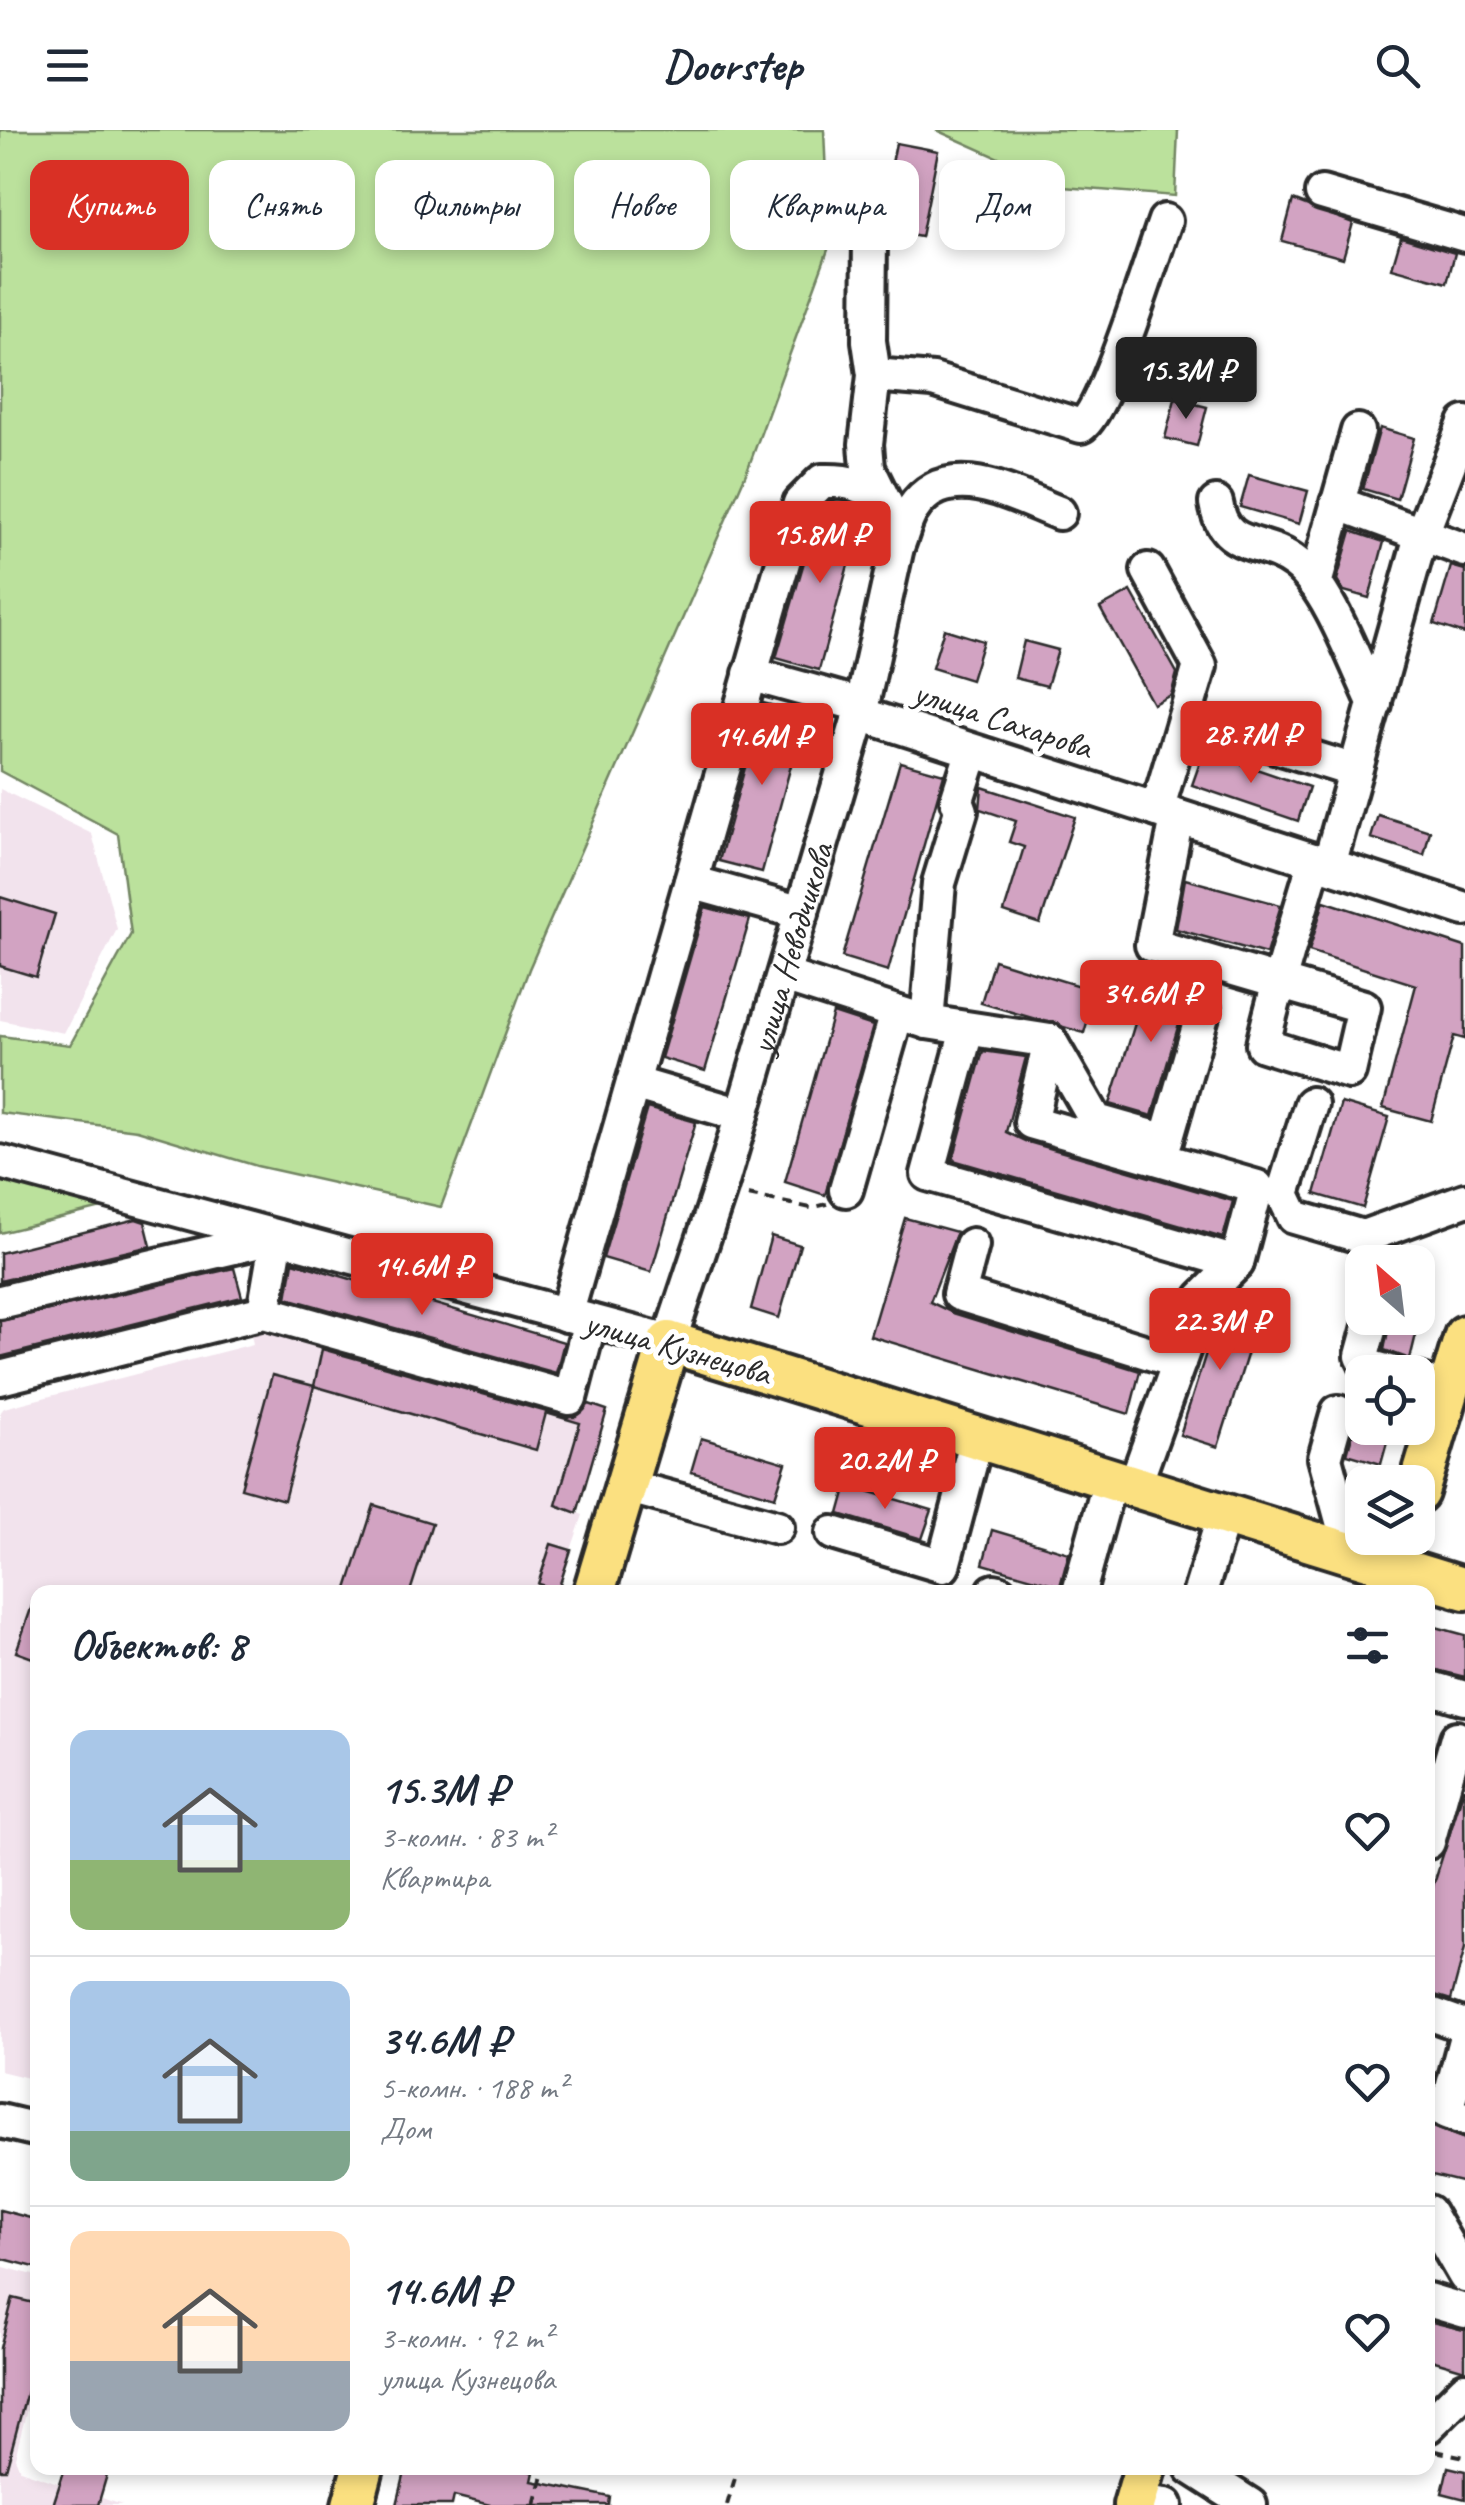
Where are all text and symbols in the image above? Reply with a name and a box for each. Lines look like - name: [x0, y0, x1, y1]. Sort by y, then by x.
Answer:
- text: Doorstep: [663, 37, 802, 94]
- icon: menu: [40, 38, 95, 93]
- icon: search: [1370, 38, 1425, 93]
- chip: Купить: [30, 160, 189, 250]
- chip: Снять: [209, 160, 355, 250]
- chip: Фильтры: [375, 160, 554, 250]
- chip: Новое: [574, 160, 710, 250]
- chip: Квартира: [730, 160, 919, 250]
- chip: Дом: [939, 160, 1065, 250]
- pin: 15.3M ₽: [1094, 337, 1278, 422]
- text: 15.3M ₽: [1138, 349, 1234, 390]
- pin: 15.8M ₽: [728, 501, 912, 586]
- text: 15.8M ₽: [772, 513, 868, 554]
- street label: улица Сахарова: [906, 669, 1100, 770]
- pin: 28.7M ₽: [1159, 701, 1343, 786]
- pin: 14.6M ₽: [670, 703, 854, 788]
- text: 28.7M ₽: [1202, 713, 1300, 754]
- text: 14.6M ₽: [713, 715, 811, 756]
- street label: улица Неводчикова: [739, 836, 844, 1061]
- pin: 34.6M ₽: [1059, 960, 1243, 1045]
- text: 34.6M ₽: [1102, 972, 1200, 1013]
- pin: 14.6M ₽: [330, 1233, 514, 1318]
- text: 14.6M ₽: [373, 1245, 471, 1286]
- north arrow: [1345, 1245, 1435, 1335]
- map controls: [1345, 1245, 1435, 1555]
- pin: 22.3M ₽: [1128, 1288, 1312, 1373]
- street label: улица Кузнецова: [578, 1299, 779, 1396]
- text: 22.3M ₽: [1171, 1300, 1269, 1341]
- button: locate: [1345, 1355, 1435, 1445]
- pin: 20.2M ₽: [793, 1427, 977, 1512]
- text: 20.2M ₽: [836, 1439, 934, 1480]
- button: layers: [1345, 1465, 1435, 1555]
- icon: filters: [1340, 1618, 1395, 1673]
- text: Объектов: 8: [70, 1619, 246, 1672]
- text: 15.3M ₽: [380, 1763, 507, 1816]
- icon: home: [150, 1770, 270, 1890]
- icon: heart: [1340, 1803, 1395, 1858]
- text: 3-комн. · 83 m²: [380, 1816, 552, 1857]
- text: Квартира: [380, 1857, 489, 1898]
- text: 34.6M ₽: [380, 2014, 508, 2067]
- icon: home: [150, 2021, 270, 2141]
- icon: heart: [1340, 2054, 1395, 2109]
- text: 5-комн. · 188 m²: [380, 2067, 567, 2108]
- text: Дом: [380, 2108, 431, 2149]
- text: 14.6M ₽: [380, 2264, 508, 2317]
- icon: home: [150, 2271, 270, 2391]
- icon: heart: [1340, 2304, 1395, 2359]
- text: 3-комн. · 92 m²: [380, 2317, 552, 2358]
- text: улица Кузнецова: [380, 2358, 555, 2399]

